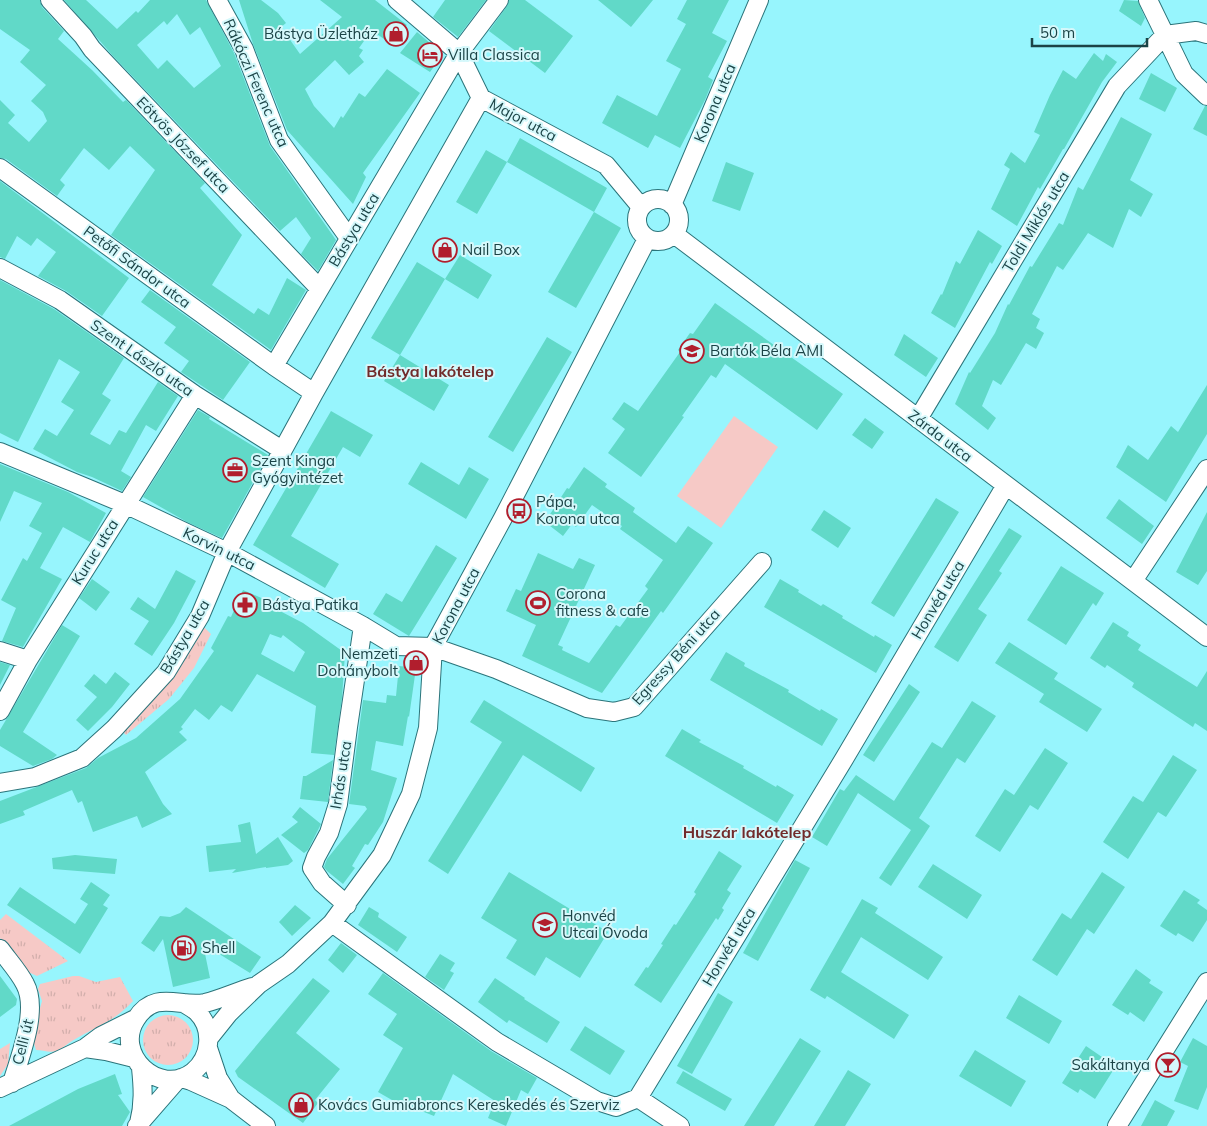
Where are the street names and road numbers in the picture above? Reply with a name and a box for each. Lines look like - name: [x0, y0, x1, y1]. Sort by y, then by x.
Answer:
- street label: Rákóczi Ferenc utca: [220, 16, 293, 150]
- street label: Korona utca: [689, 61, 740, 145]
- street label: Eötvös József utca: [133, 93, 234, 197]
- street label: Major utca: [486, 94, 560, 145]
- street label: Toldi Miklós utca: [998, 168, 1073, 276]
- street label: Bástya utca: [324, 189, 383, 270]
- street label: Petőfi Sándor utca: [80, 221, 195, 312]
- street label: Szent László utca: [87, 315, 198, 400]
- street label: Zárda utca: [904, 405, 976, 466]
- street label: Kuruc utca: [67, 515, 122, 588]
- street label: Korvin utca: [180, 523, 259, 574]
- street label: Honvéd utca: [907, 557, 968, 642]
- street label: Korona utca: [428, 564, 484, 647]
- street label: Bástya utca: [156, 596, 214, 677]
- street label: Egressy Béni utca: [627, 605, 724, 709]
- street label: Irhás utca: [326, 740, 355, 810]
- street label: Honvéd utca: [698, 904, 759, 989]
- street label: Celli út: [8, 1017, 37, 1067]

